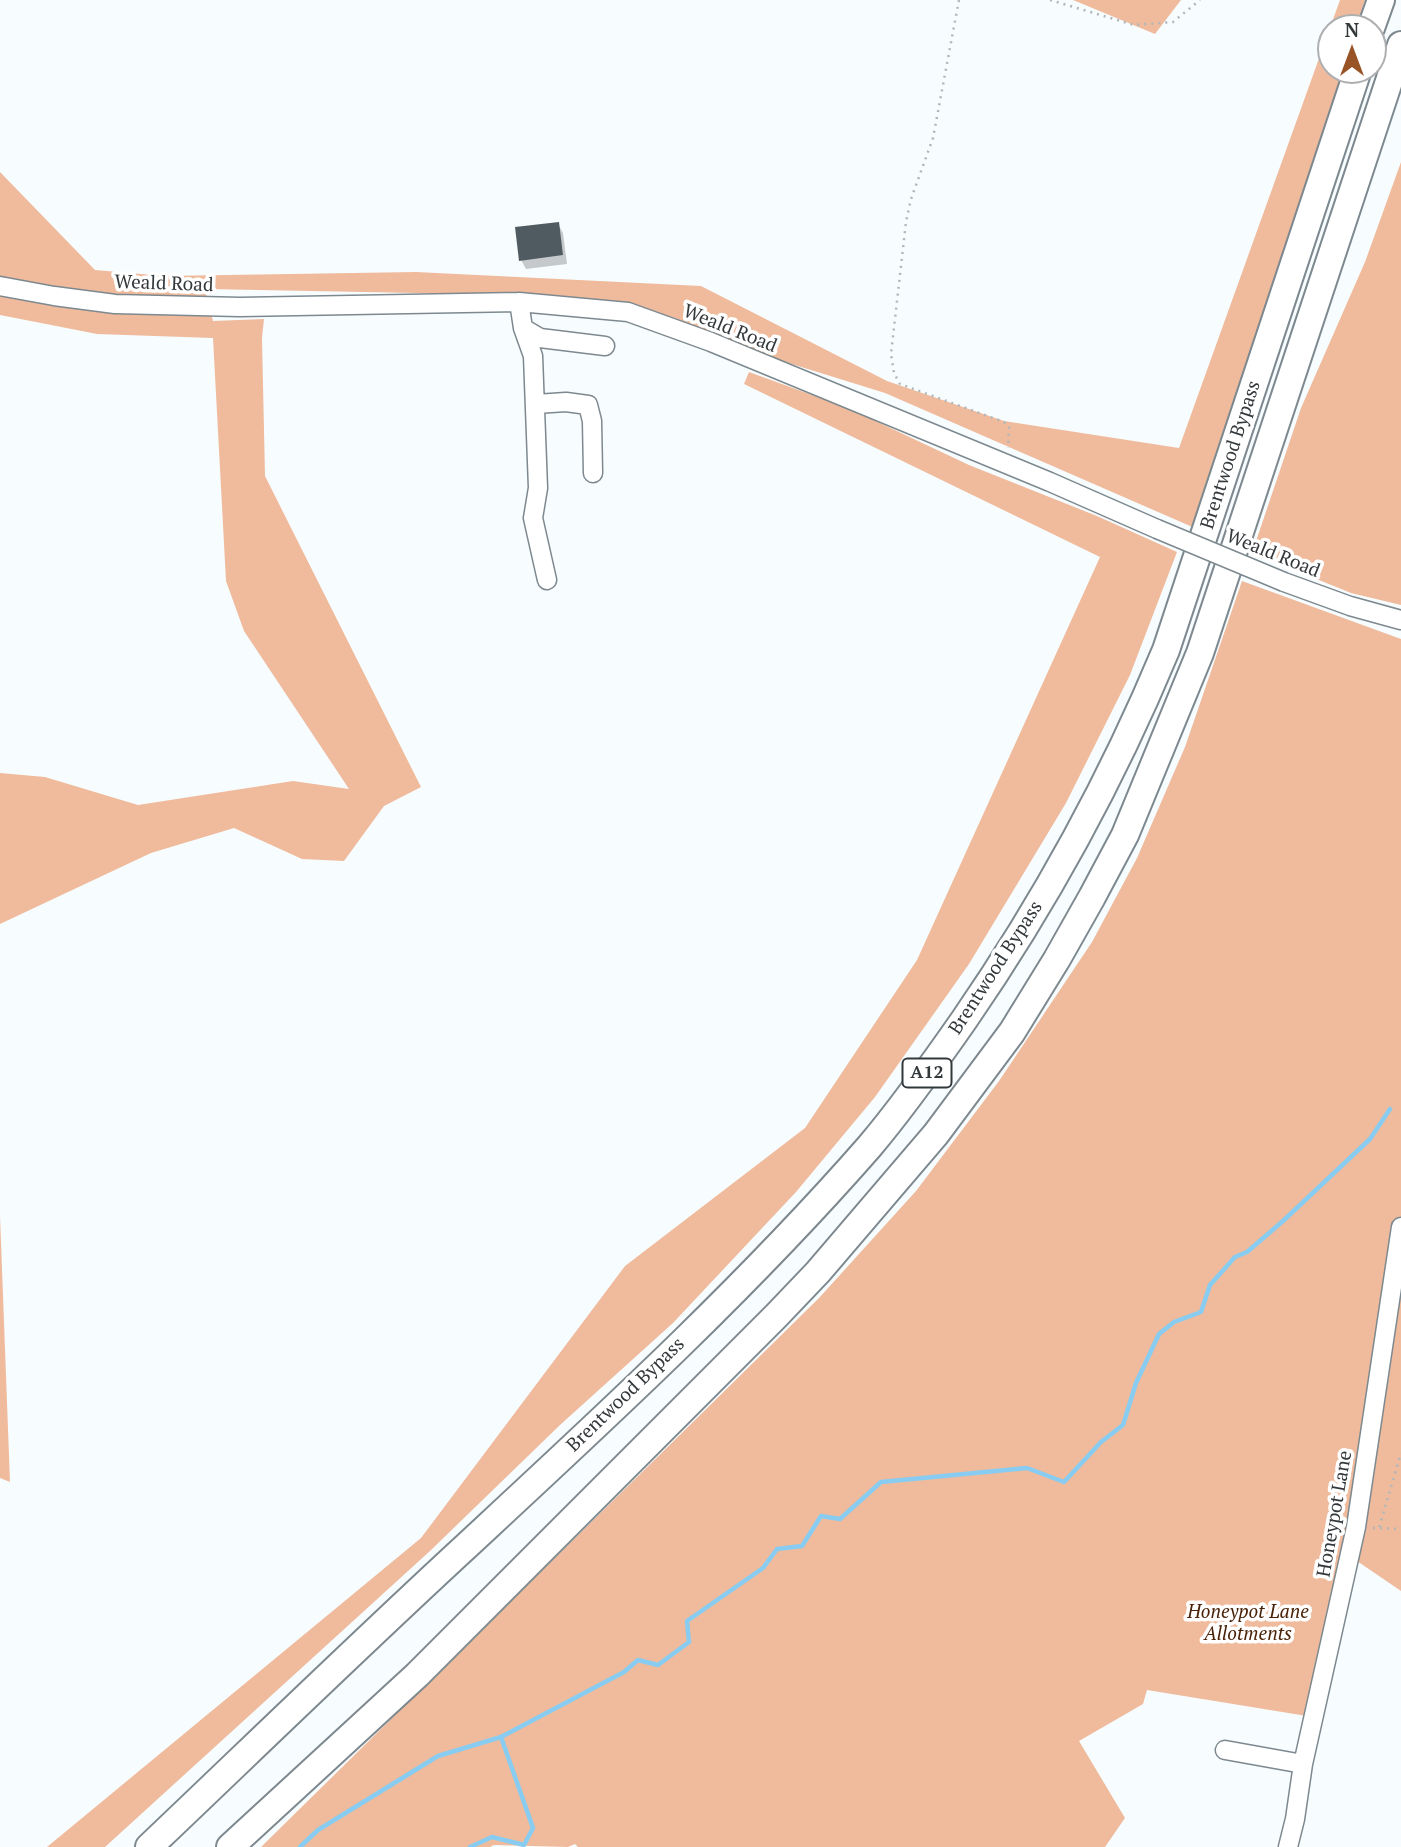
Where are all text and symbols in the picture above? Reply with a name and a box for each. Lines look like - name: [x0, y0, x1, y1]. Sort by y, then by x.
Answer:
- north arrow: [1317, 14, 1387, 84]
- text: N: [1345, 17, 1359, 42]
- street label: Weald Road: [114, 271, 214, 297]
- street label: Weald Road: [680, 300, 780, 358]
- street label: Brentwood Bypass: [1196, 378, 1266, 532]
- street label: Weald Road: [1223, 525, 1323, 583]
- street label: Brentwood Bypass: [944, 897, 1048, 1039]
- road number: A12: [902, 1058, 951, 1088]
- street label: Brentwood Bypass: [562, 1333, 690, 1457]
- street label: Honeypot Lane: [1313, 1449, 1357, 1579]
- park label: Honeypot Lane Allotments: [1187, 1602, 1309, 1646]

